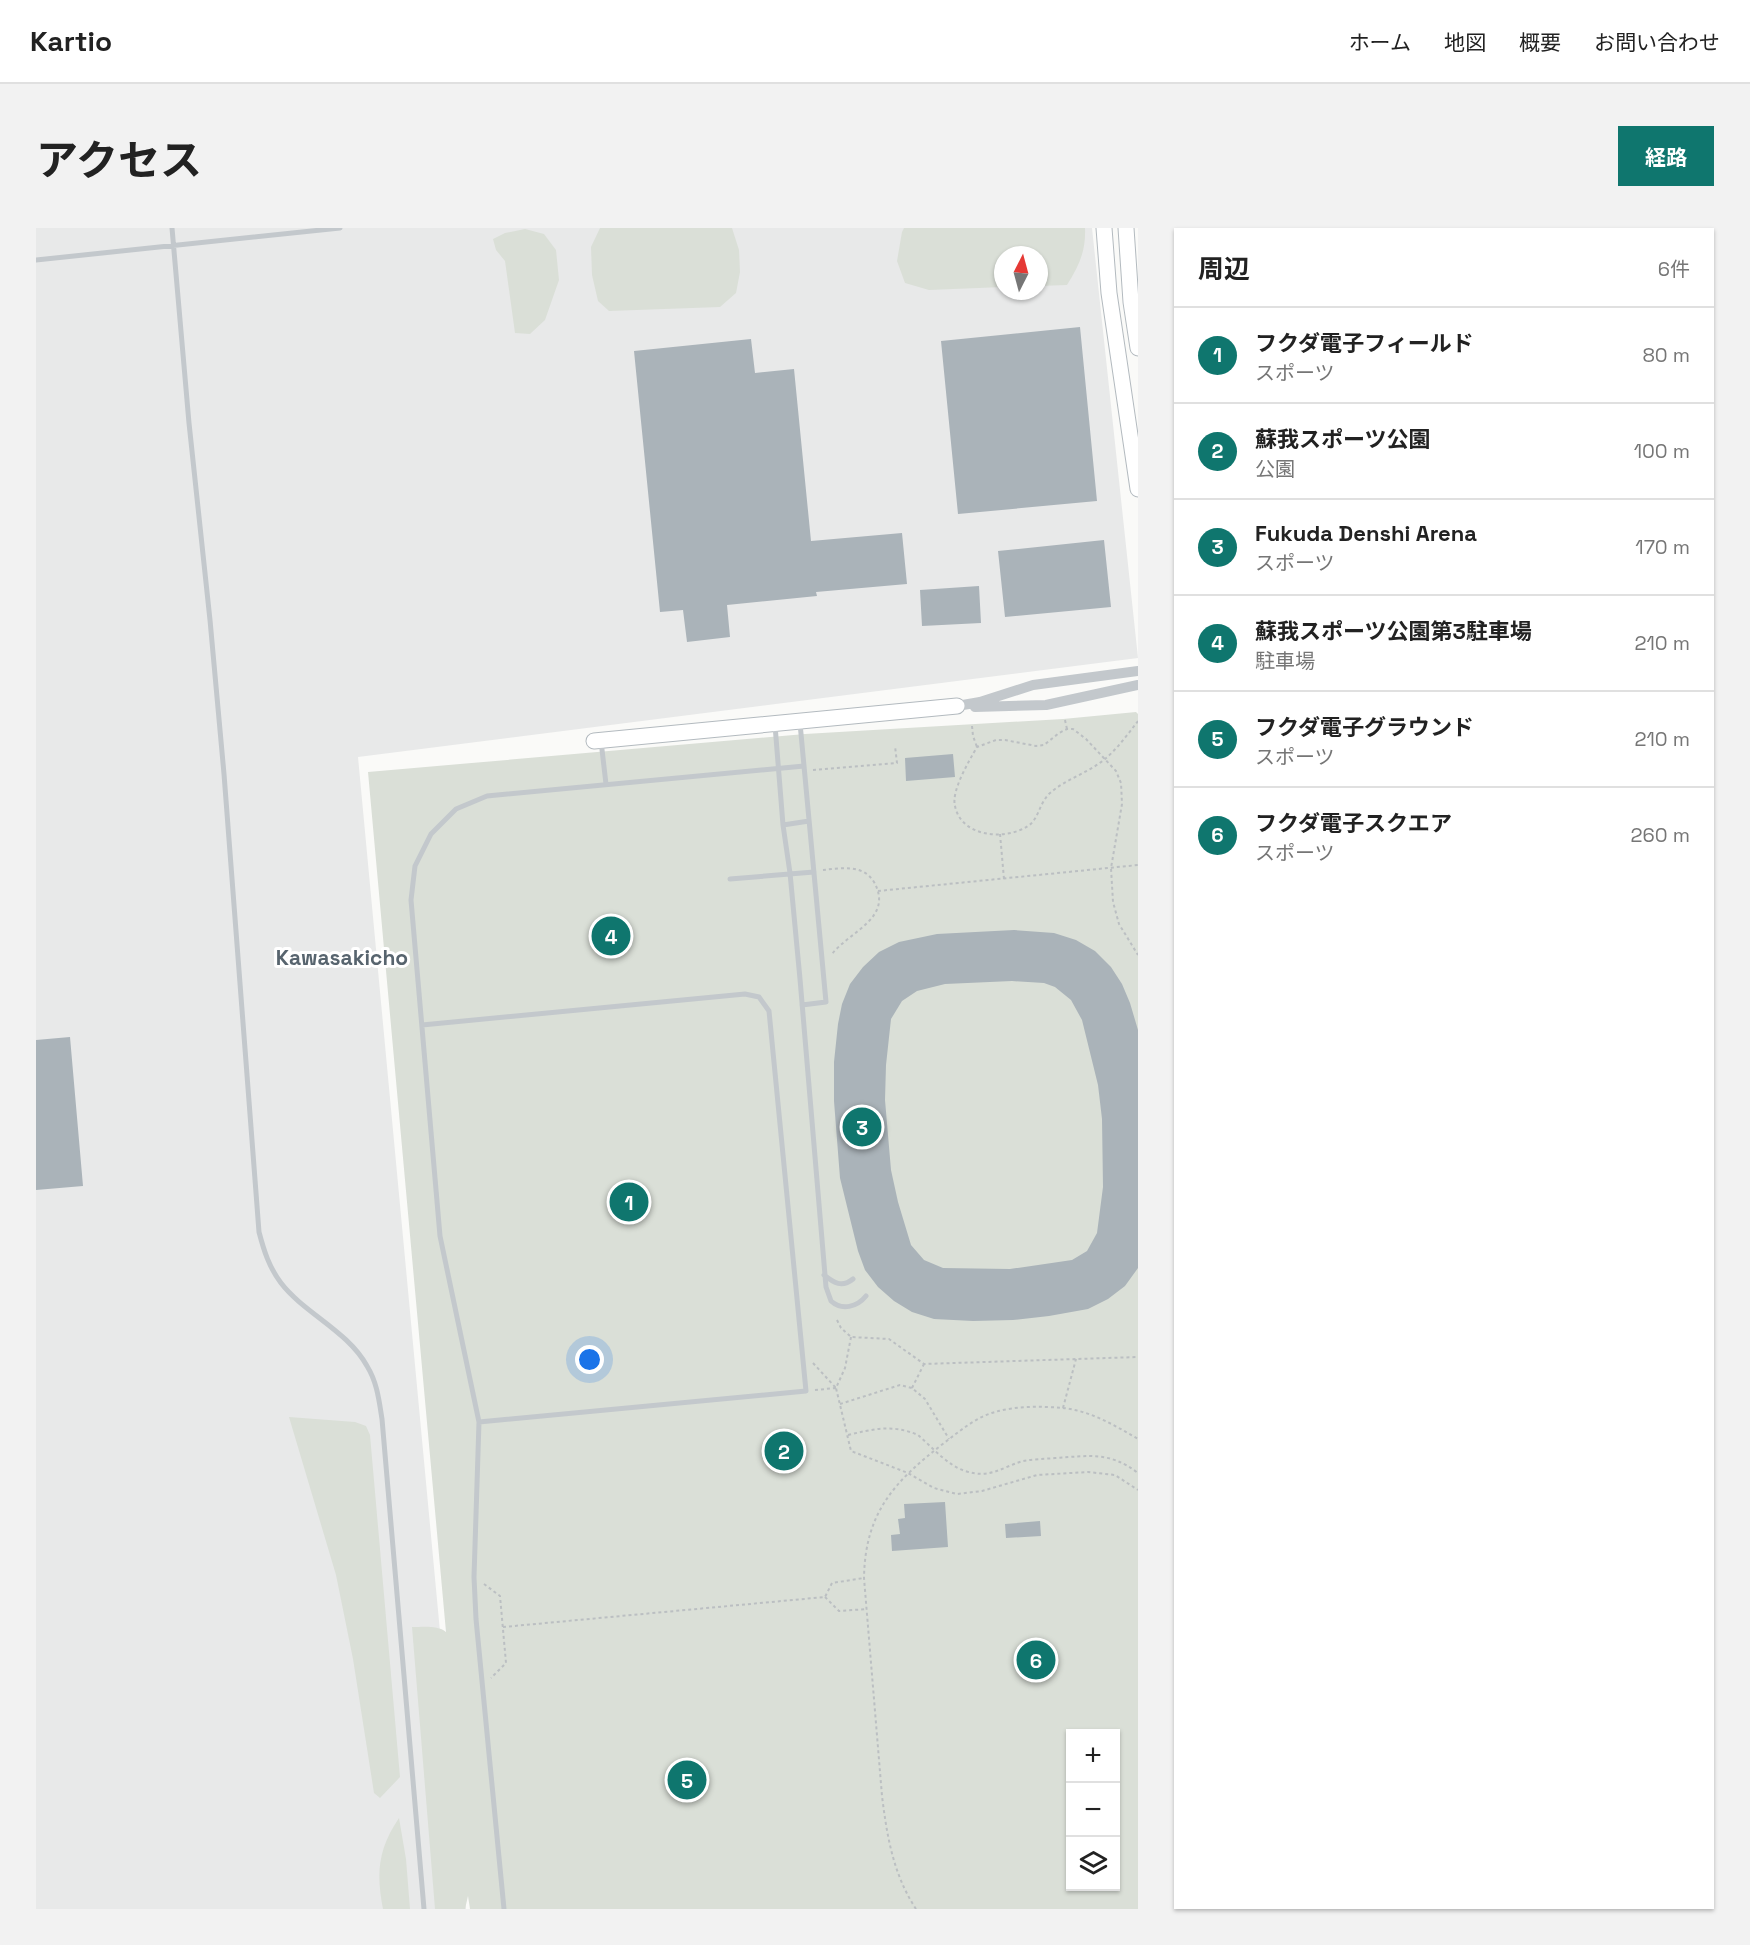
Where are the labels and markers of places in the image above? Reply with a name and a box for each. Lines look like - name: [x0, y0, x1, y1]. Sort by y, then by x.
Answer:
- pin: 4: [592, 914, 630, 958]
- pin: 3: [842, 1104, 882, 1150]
- pin: 1: [610, 1180, 648, 1224]
- pin: 2: [764, 1428, 804, 1474]
- pin: 6: [1016, 1638, 1056, 1682]
- pin: 5: [668, 1758, 706, 1802]

